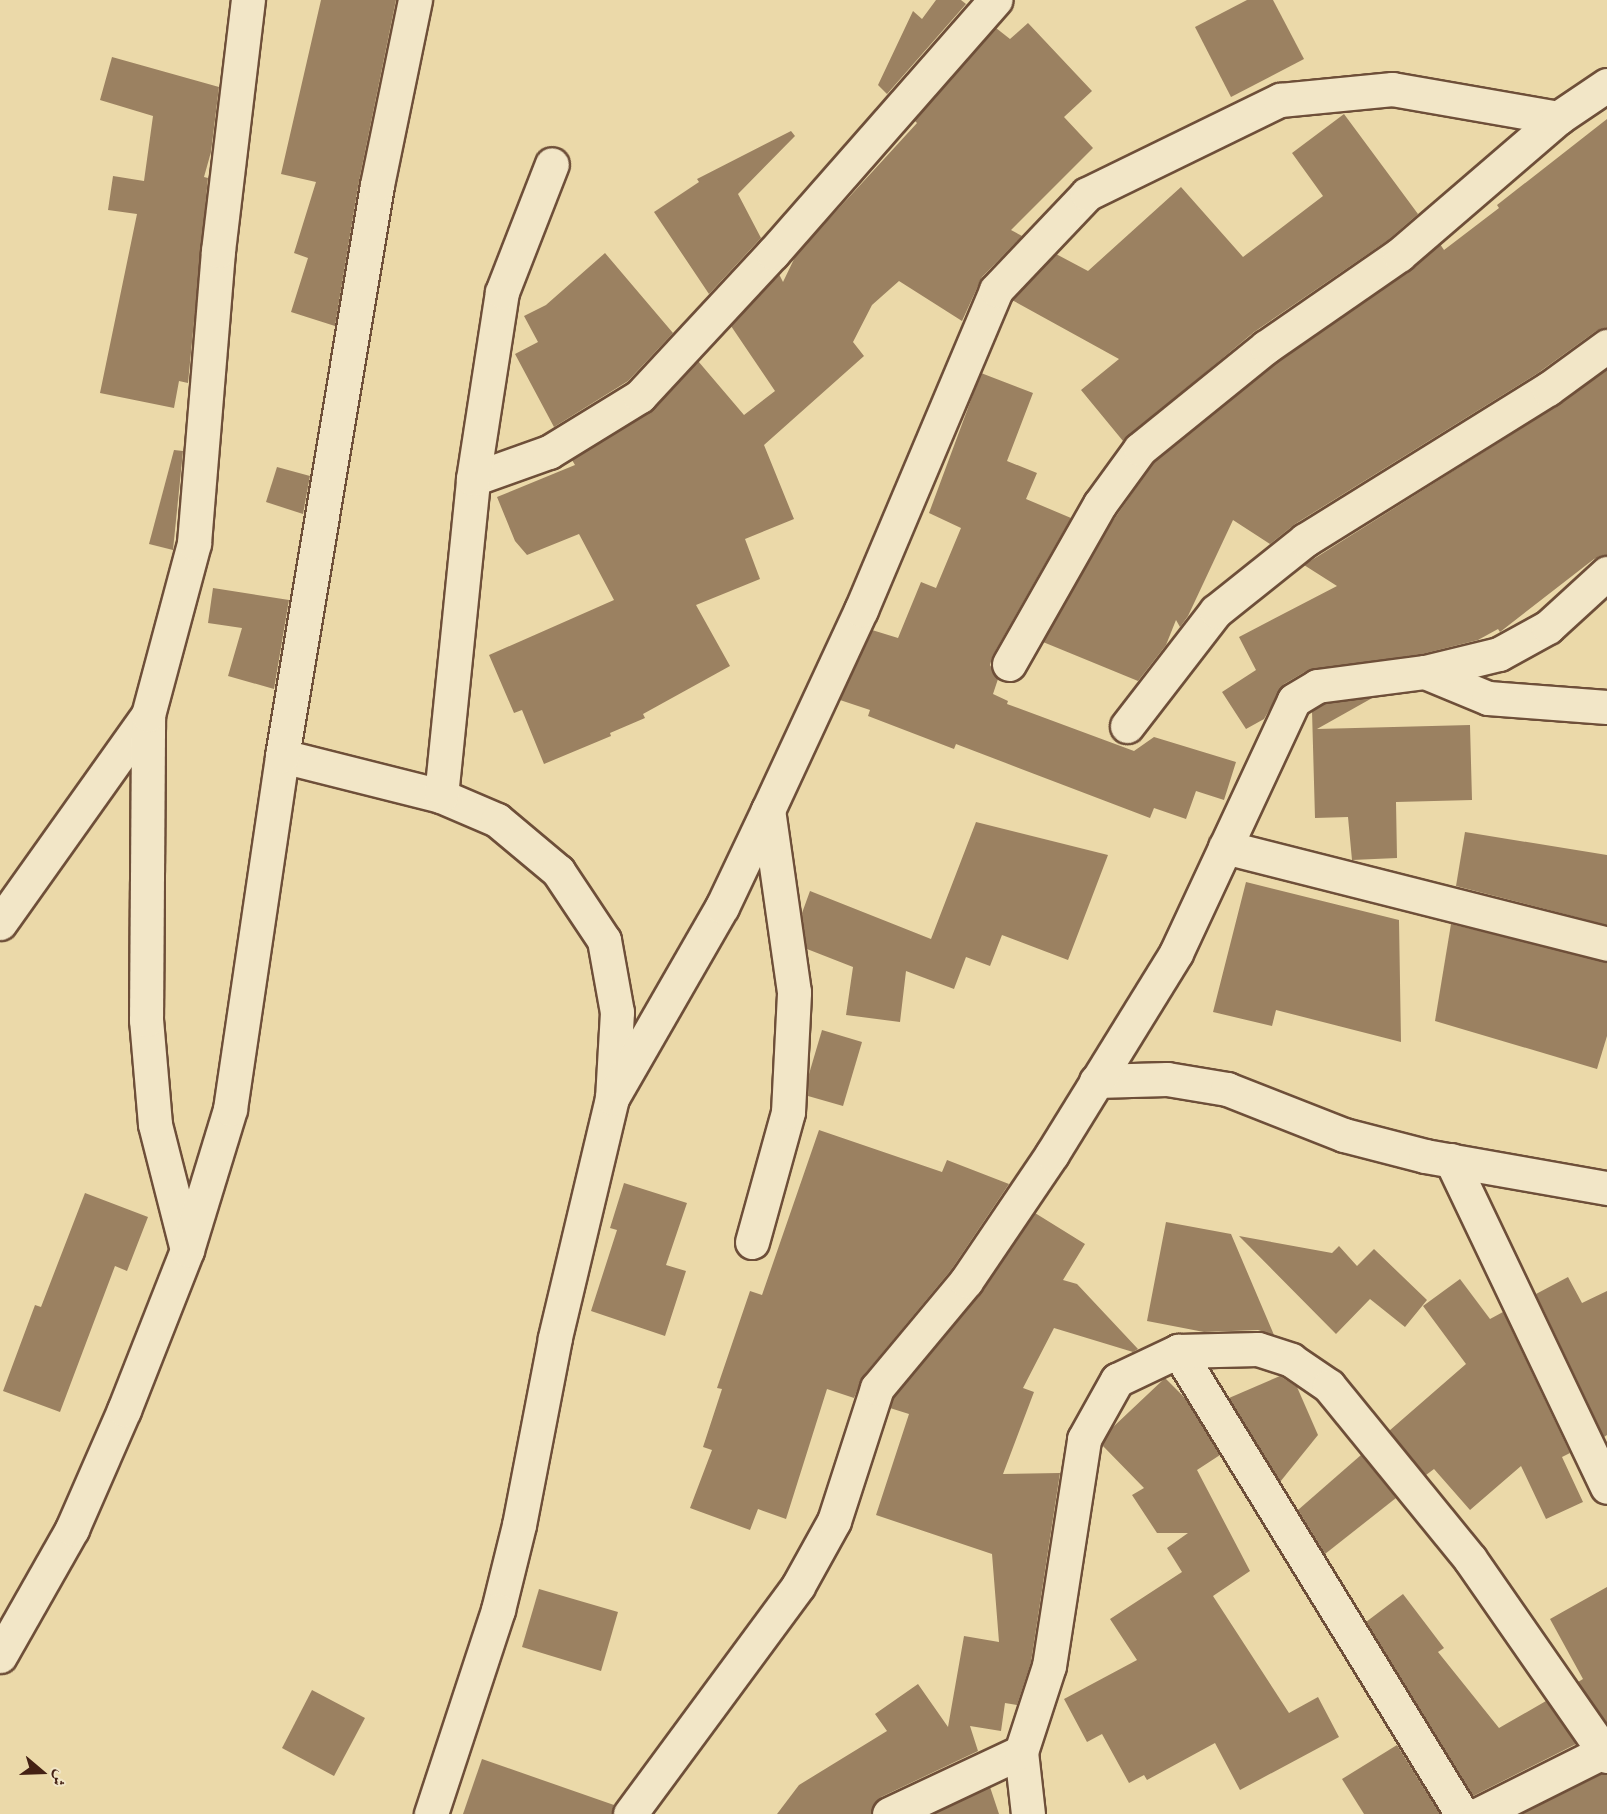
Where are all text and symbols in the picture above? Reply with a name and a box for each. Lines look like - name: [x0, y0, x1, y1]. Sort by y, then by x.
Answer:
- north arrow: [12, 1742, 72, 1802]
- text: ش: [47, 1767, 71, 1789]

